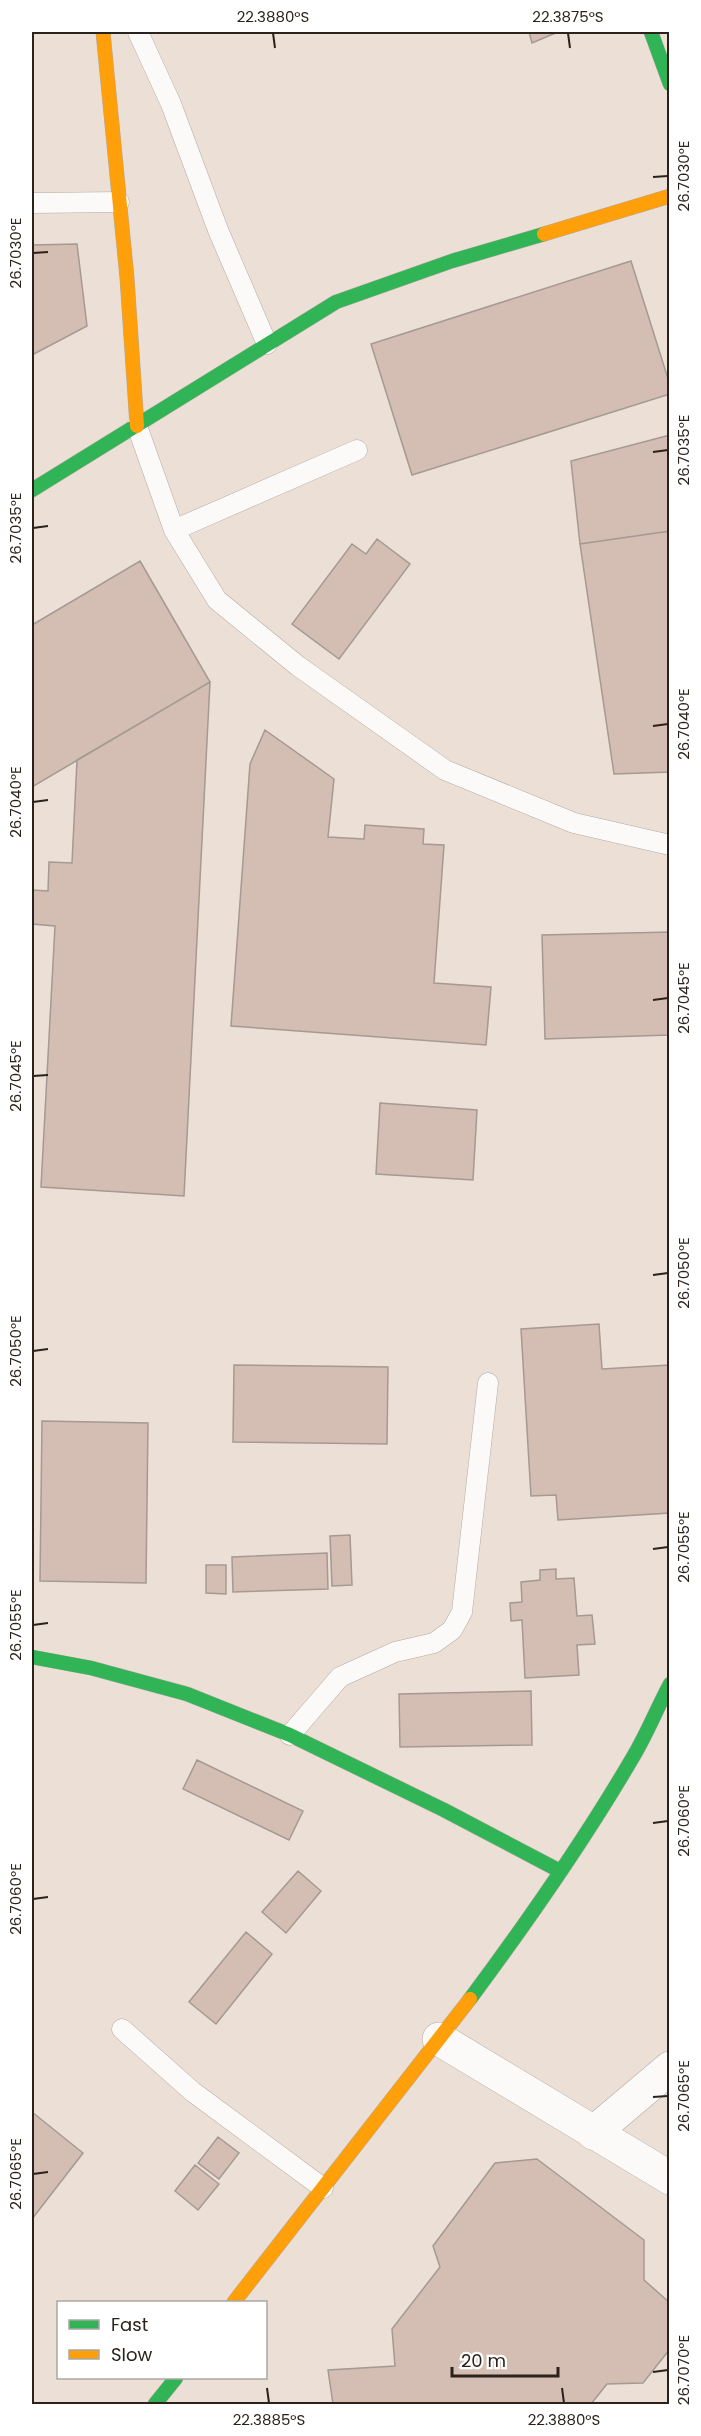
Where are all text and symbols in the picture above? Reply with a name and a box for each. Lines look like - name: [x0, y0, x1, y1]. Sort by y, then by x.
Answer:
- text: 22.3880°S: [237, 6, 309, 27]
- text: 22.3875°S: [532, 6, 604, 27]
- text: 26.7030°E: [673, 140, 694, 212]
- text: 26.7030°E: [5, 217, 26, 289]
- text: 26.7035°E: [673, 414, 694, 486]
- text: 26.7035°E: [5, 492, 26, 564]
- text: 26.7040°E: [673, 688, 694, 760]
- text: 26.7040°E: [5, 766, 26, 838]
- text: 26.7045°E: [673, 962, 694, 1034]
- text: 26.7045°E: [5, 1040, 26, 1112]
- text: 26.7050°E: [673, 1237, 694, 1309]
- text: 26.7050°E: [5, 1315, 26, 1387]
- text: 26.7055°E: [673, 1511, 694, 1583]
- text: 26.7055°E: [5, 1589, 26, 1661]
- text: 26.7060°E: [673, 1785, 694, 1857]
- text: 26.7060°E: [5, 1863, 26, 1935]
- text: 26.7065°E: [673, 2060, 694, 2132]
- text: 26.7065°E: [5, 2138, 26, 2210]
- legend: [57, 2301, 267, 2379]
- text: Fast: [111, 2312, 148, 2337]
- text: 26.7070°E: [673, 2335, 694, 2405]
- scale bar: [452, 2340, 558, 2378]
- text: Slow: [111, 2342, 153, 2367]
- text: 20 m: [461, 2348, 506, 2373]
- text: 22.3885°S: [233, 2409, 305, 2430]
- text: 22.3880°S: [528, 2409, 600, 2430]

